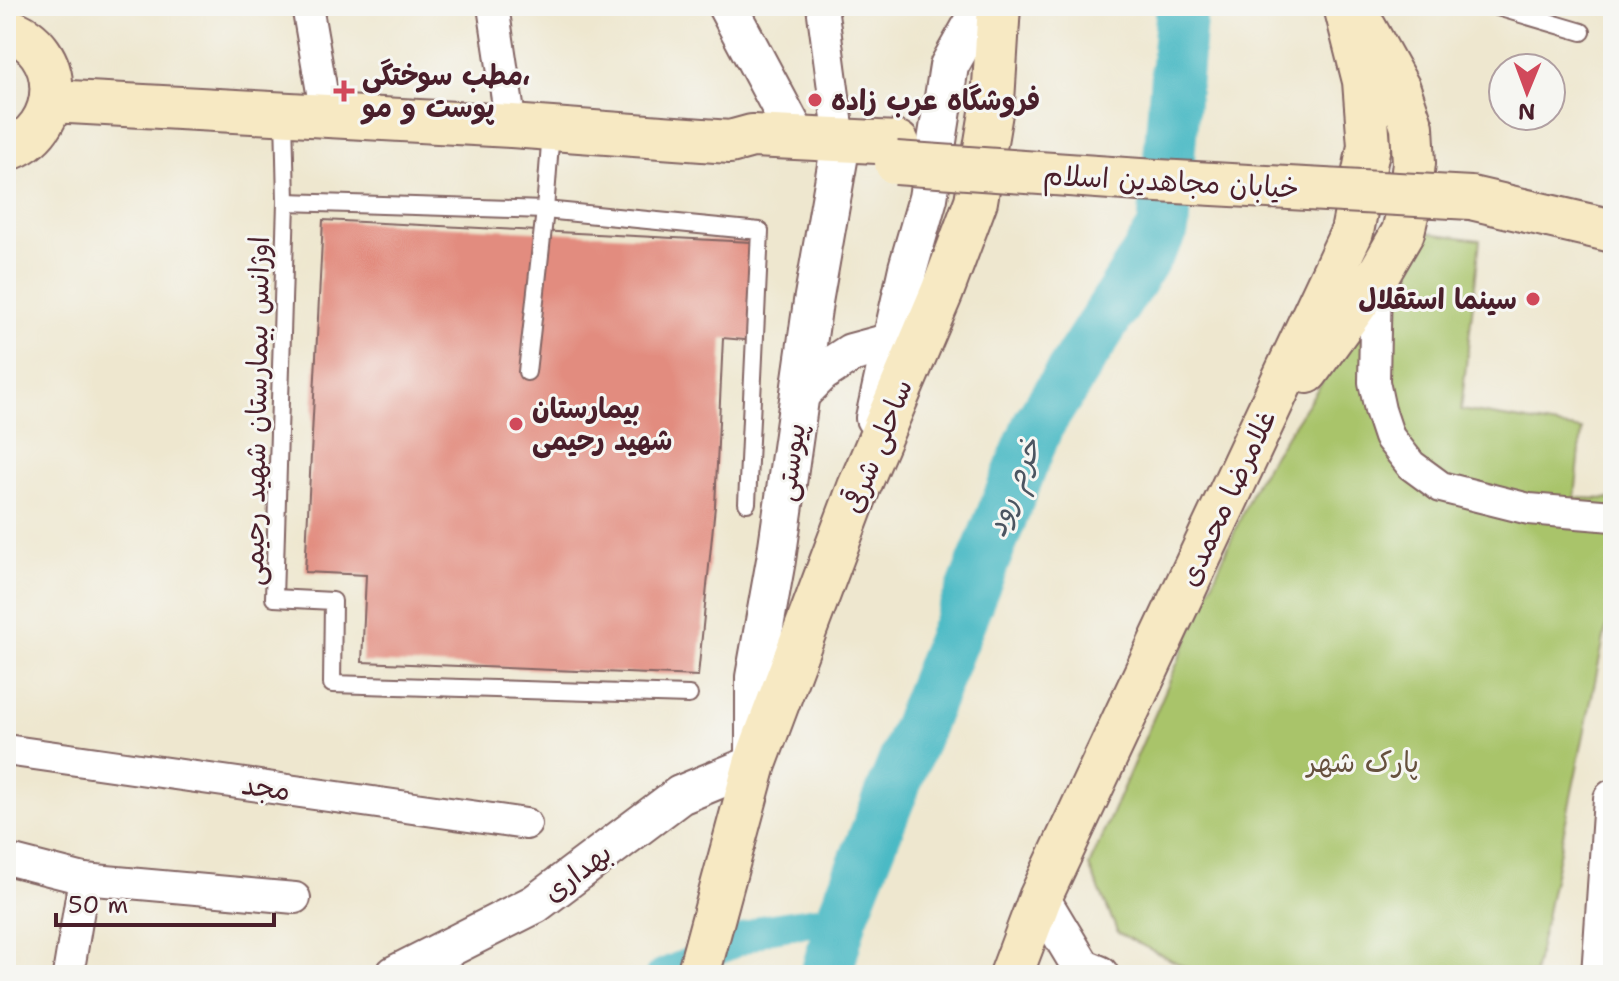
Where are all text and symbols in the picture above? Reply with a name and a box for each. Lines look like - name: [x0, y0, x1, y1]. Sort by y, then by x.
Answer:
- north arrow: [1487, 52, 1567, 132]
- place label: مطب سوختگی، پوست و مو: [360, 56, 530, 126]
- marker: مطب سوختگی، پوست و مو: [333, 80, 355, 102]
- place label: فروشگاه عرب زاده: [831, 81, 1040, 119]
- marker: فروشگاه عرب زاده: [806, 91, 824, 109]
- text: N: [1518, 97, 1536, 126]
- street label: خیابان مجاهدین اسلام: [1042, 155, 1300, 210]
- street label: اوژانس بیمارستان شهید رحیمی: [234, 236, 278, 586]
- place label: سینما استقلال: [1358, 280, 1517, 318]
- marker: سینما استقلال: [1524, 290, 1542, 308]
- street label: ساحلی شرقی: [833, 373, 921, 519]
- place label: بیمارستان شهید رحیمی: [532, 389, 673, 459]
- street label: غلامرضا محمدی: [1170, 404, 1284, 592]
- marker: بیمارستان شهید رحیمی: [507, 415, 525, 433]
- street label: پیوستی: [766, 420, 814, 504]
- water label: خرم رود: [975, 431, 1054, 544]
- park label: پارک شهر: [1305, 743, 1419, 781]
- street label: مجد: [239, 765, 293, 809]
- street label: بهداری: [535, 834, 619, 910]
- scale bar: [56, 877, 274, 927]
- text: 50 m: [68, 889, 128, 921]

